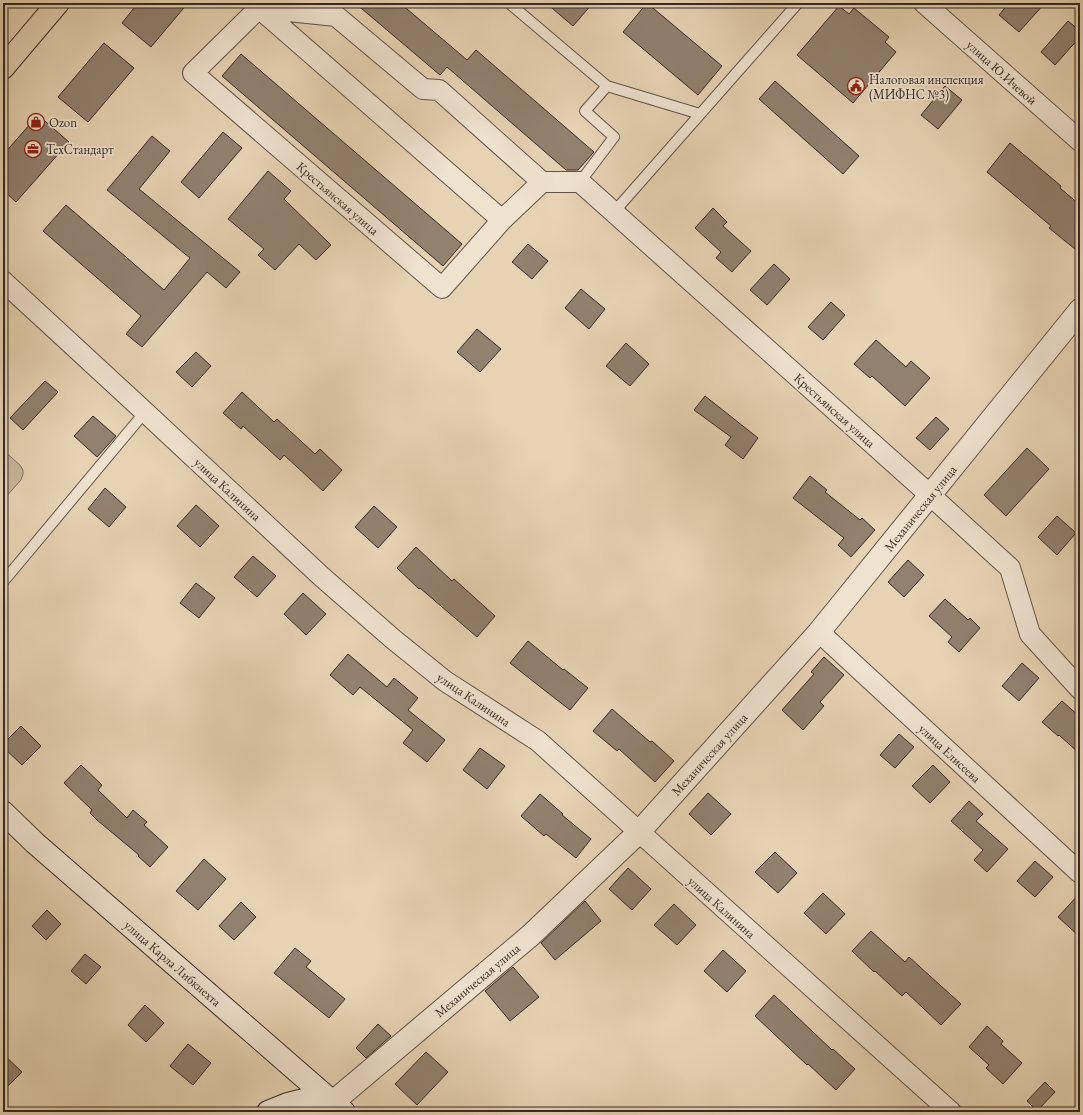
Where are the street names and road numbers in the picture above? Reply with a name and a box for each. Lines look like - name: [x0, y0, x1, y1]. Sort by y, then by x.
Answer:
- street label: улица Ю.Ичевой: [963, 36, 1041, 109]
- street label: Крестьянская улица: [293, 158, 383, 239]
- street label: Крестьянская улица: [790, 369, 880, 452]
- street label: улица Калинина: [191, 454, 265, 525]
- street label: Механическая улица: [880, 461, 961, 555]
- street label: улица Калинина: [434, 668, 515, 731]
- street label: Механическая улица: [667, 709, 752, 800]
- street label: улица Елисеева: [915, 720, 985, 787]
- street label: улица Калинина: [684, 872, 760, 943]
- street label: улица Карла Либкнехта: [121, 916, 225, 1011]
- street label: Механическая улица: [431, 939, 524, 1021]

